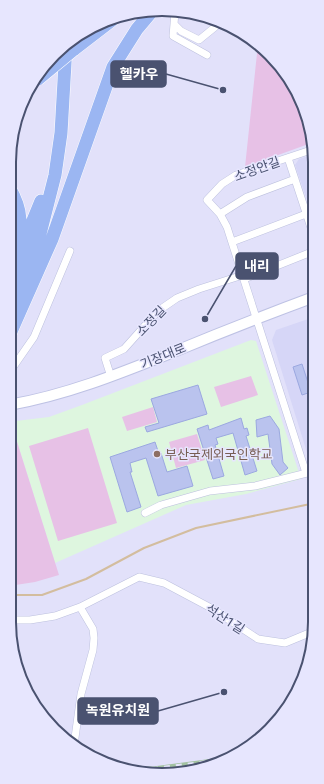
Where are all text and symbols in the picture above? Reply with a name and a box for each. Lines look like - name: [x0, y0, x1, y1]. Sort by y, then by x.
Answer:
- callout: 헬카우: [111, 61, 166, 87]
- text: 헬카우: [120, 66, 158, 82]
- street label: 소정안길: [232, 154, 282, 184]
- callout: 내리: [236, 253, 278, 279]
- text: 내리: [244, 258, 270, 274]
- street label: 소정길: [133, 303, 169, 339]
- street label: 기장대로: [138, 340, 188, 372]
- place label: 부산국제외국인학교: [165, 447, 273, 462]
- marker: 부산국제외국인학교: [152, 449, 162, 459]
- street label: 석산1길: [203, 601, 247, 637]
- callout: 녹원유치원: [78, 698, 158, 724]
- text: 녹원유치원: [86, 702, 150, 718]

